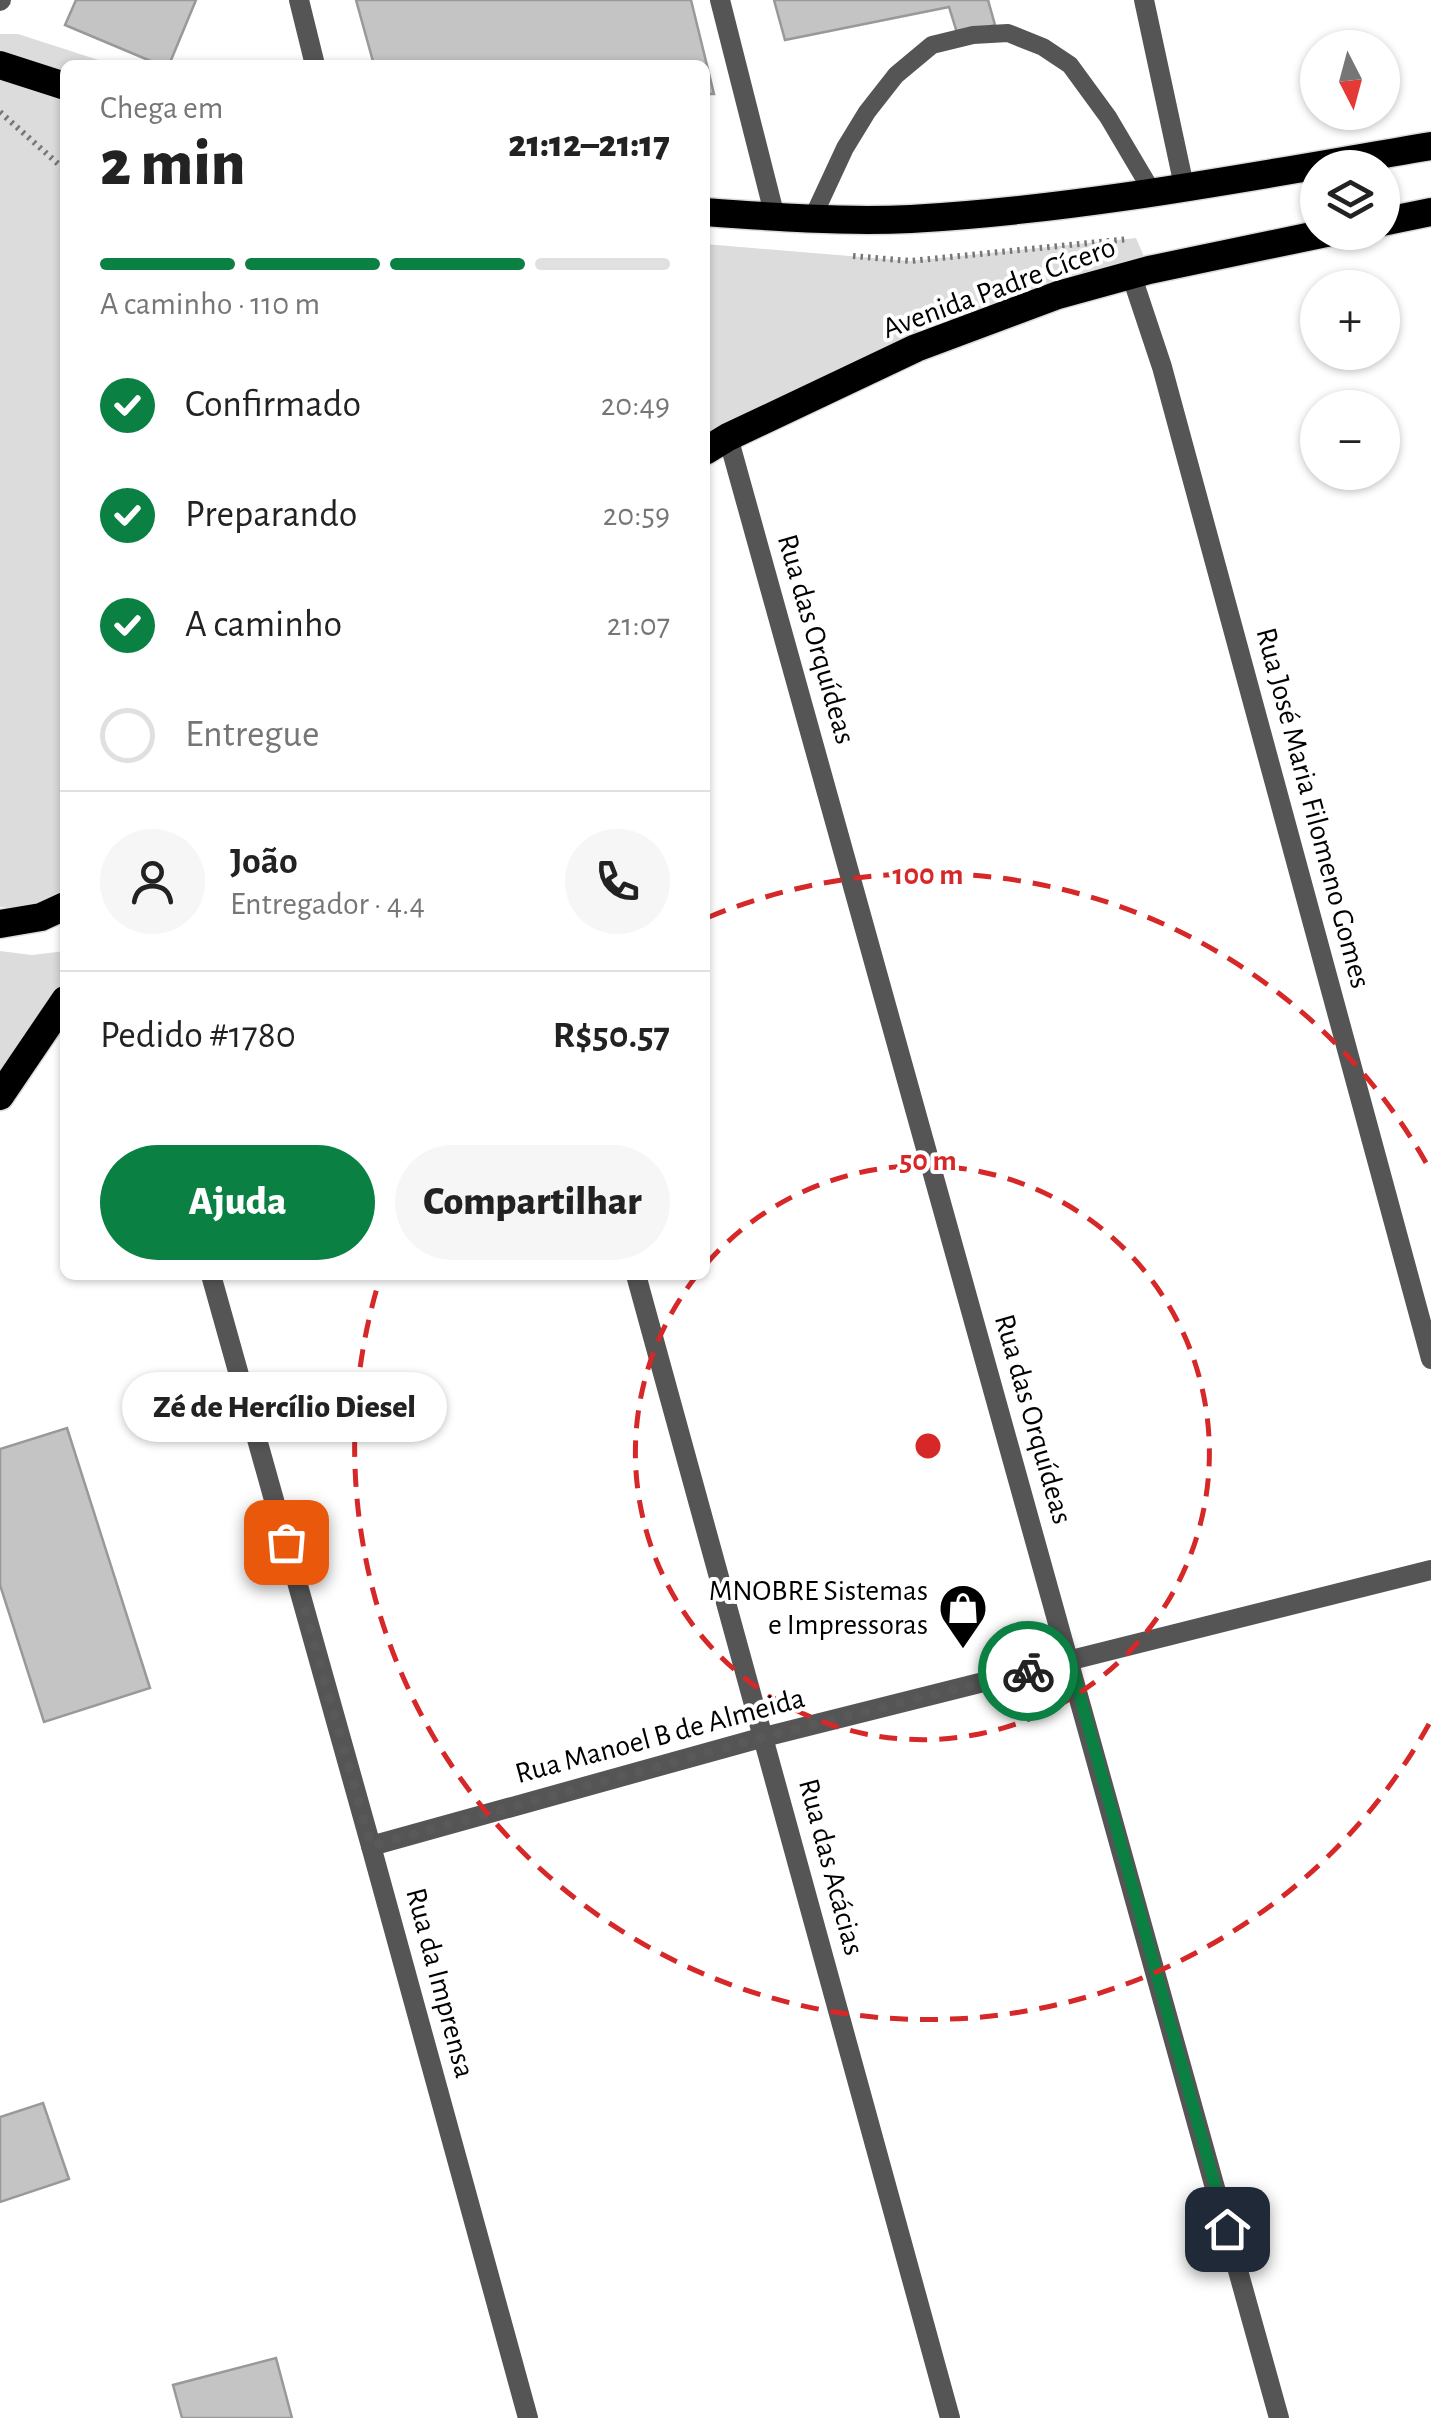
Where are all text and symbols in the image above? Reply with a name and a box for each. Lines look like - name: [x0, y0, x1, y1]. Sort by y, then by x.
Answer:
- north arrow: [1300, 30, 1400, 130]
- map controls: [1300, 30, 1400, 490]
- text: Chega em: [100, 92, 223, 124]
- text: 21:12–21:17: [508, 126, 670, 164]
- text: 2 min: [100, 132, 246, 197]
- button: layers: [1300, 150, 1400, 250]
- street label: Avenida Padre Cícero: [879, 232, 1119, 344]
- button: +: [1300, 270, 1400, 370]
- text: A caminho · 110 m: [100, 288, 320, 320]
- icon: check: [100, 378, 155, 433]
- text: Confirmado: [185, 386, 361, 424]
- text: 20:49: [601, 389, 670, 421]
- button: −: [1300, 390, 1400, 490]
- icon: check: [100, 488, 155, 543]
- text: Preparando: [185, 496, 358, 534]
- text: 20:59: [603, 499, 670, 531]
- street label: Rua das Orquídeas: [772, 531, 860, 747]
- icon: check: [100, 598, 155, 653]
- text: A caminho: [185, 606, 342, 644]
- text: 21:07: [607, 609, 670, 641]
- street label: Rua José Maria Filomeno Gomes: [1250, 624, 1376, 992]
- text: Entregue: [185, 716, 319, 754]
- button: person: [100, 829, 205, 934]
- button: phone: [565, 829, 670, 934]
- text: João: [230, 843, 298, 881]
- text: 100 m: [893, 860, 963, 890]
- text: Entregador · 4.4: [230, 888, 425, 920]
- text: Pedido #1780: [100, 1017, 296, 1055]
- text: R$50.57: [553, 1017, 670, 1055]
- button: Ajuda: [100, 1145, 375, 1260]
- button: Compartilhar: [395, 1145, 670, 1260]
- text: 50 m: [899, 1146, 957, 1176]
- street label: Rua das Orquídeas: [989, 1311, 1077, 1527]
- callout: Zé de Hercílio Diesel: [124, 1372, 448, 1442]
- text: Zé de Hercílio Diesel: [153, 1391, 416, 1423]
- centre of rings: [910, 1428, 946, 1464]
- pin: [244, 1500, 329, 1585]
- icon: bag: [259, 1515, 314, 1570]
- place label: MNOBRE Sistemas e Impressoras: [709, 1576, 928, 1640]
- shop icon: MNOBRE Sistemas e Impressoras: [937, 1582, 989, 1650]
- courier: [978, 1621, 1078, 1721]
- icon: bike: [1001, 1644, 1056, 1699]
- street label: Rua Manoel B de Almeida: [512, 1683, 808, 1789]
- street label: Rua das Acácias: [793, 1776, 869, 1958]
- street label: Rua da Imprensa: [400, 1885, 480, 2081]
- pin: [1185, 2187, 1270, 2272]
- icon: home: [1200, 2202, 1255, 2257]

